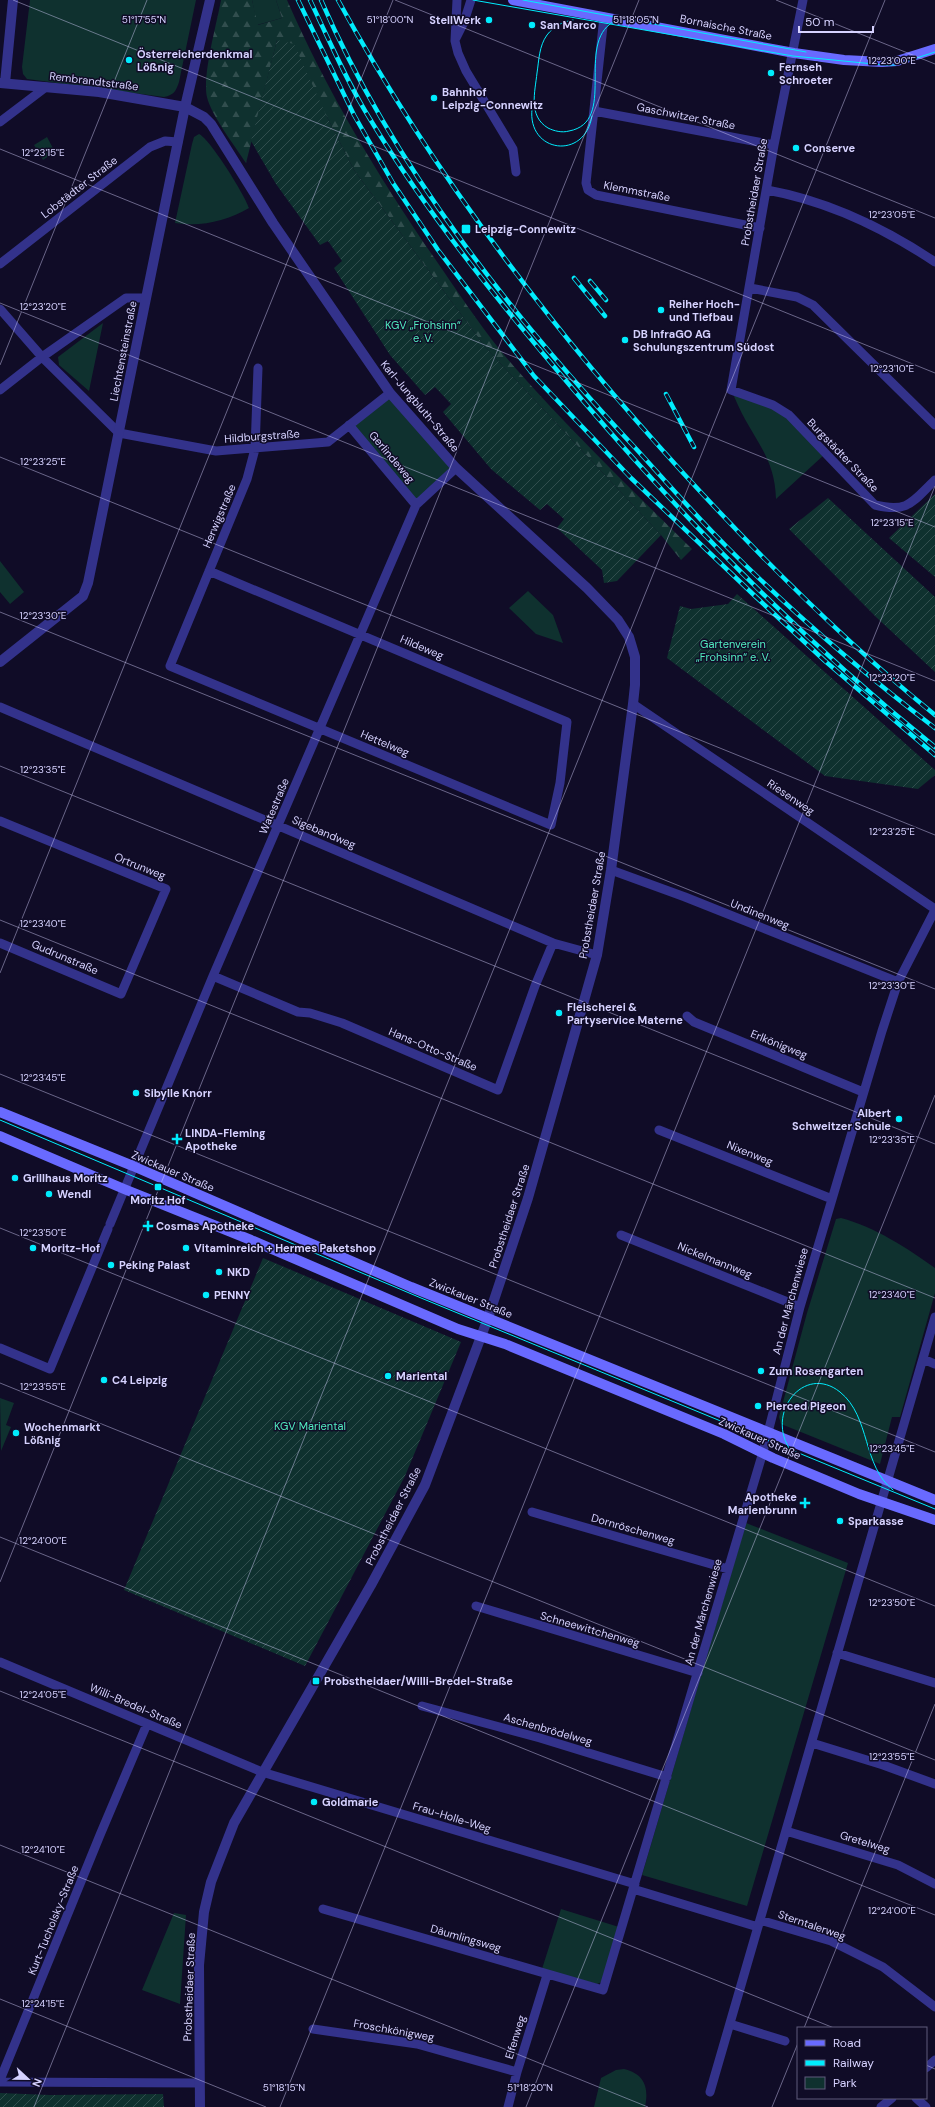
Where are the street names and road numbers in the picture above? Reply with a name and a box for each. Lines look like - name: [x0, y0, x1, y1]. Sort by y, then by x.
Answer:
- street label: Bornaische Straße: [679, 11, 773, 43]
- street label: Rembrandtstraße: [49, 69, 139, 93]
- street label: Gaschwitzer Straße: [635, 100, 737, 132]
- street label: Probstheidaer Straße: [738, 137, 770, 247]
- street label: Lobstädter Straße: [38, 153, 120, 221]
- street label: Klemmstraße: [602, 178, 672, 204]
- street label: Liechtensteinstraße: [106, 300, 140, 402]
- street label: Karl-Jungbluth-Straße: [378, 357, 462, 455]
- street label: Burgstädter Straße: [804, 415, 882, 495]
- street label: Hildburgstraße: [224, 426, 300, 446]
- street label: Gerlindeweg: [366, 428, 418, 486]
- street label: Herwigstraße: [199, 482, 239, 550]
- street label: Hildeweg: [398, 632, 446, 662]
- street label: Hettelweg: [359, 727, 411, 759]
- street label: Watestraße: [256, 776, 292, 836]
- street label: Riesenweg: [765, 776, 817, 818]
- street label: Sigebandweg: [290, 812, 358, 852]
- street label: Ortrunweg: [112, 849, 168, 883]
- street label: Probstheidaer Straße: [576, 850, 608, 960]
- street label: Undinenweg: [728, 896, 792, 932]
- street label: Gudrunstraße: [29, 937, 101, 977]
- street label: Hans-Otto-Straße: [387, 1024, 479, 1074]
- street label: Erlkönigweg: [749, 1026, 809, 1062]
- street label: Nixenweg: [725, 1137, 775, 1169]
- street label: Zwickauer Straße: [130, 1147, 216, 1195]
- street label: Probstheidaer Straße: [486, 1162, 532, 1270]
- street label: Nickelmannweg: [676, 1239, 754, 1281]
- street label: An der Märchenwiese: [769, 1246, 811, 1356]
- street label: Zwickauer Straße: [427, 1275, 515, 1321]
- street label: Zwickauer Straße: [717, 1414, 803, 1462]
- street label: Probstheidaer Straße: [362, 1464, 424, 1568]
- street label: Dornröschenweg: [590, 1510, 676, 1548]
- street label: An der Märchenwiese: [681, 1557, 725, 1667]
- street label: Schneewittchenweg: [539, 1608, 641, 1650]
- street label: Willi-Bredel-Straße: [88, 1680, 184, 1732]
- street label: Aschenbrödelweg: [502, 1710, 594, 1748]
- street label: Frau-Holle-Weg: [411, 1798, 493, 1836]
- street label: Gretelweg: [838, 1828, 892, 1856]
- street label: Kurt-Tucholsky-Straße: [25, 1863, 81, 1977]
- street label: Sterntalerweg: [776, 1907, 848, 1943]
- street label: Däumlingsweg: [429, 1921, 503, 1955]
- street label: Probstheidaer Straße: [180, 1932, 198, 2042]
- street label: Elfenweg: [502, 2013, 528, 2061]
- street label: Froschkönigweg: [353, 2016, 435, 2044]

